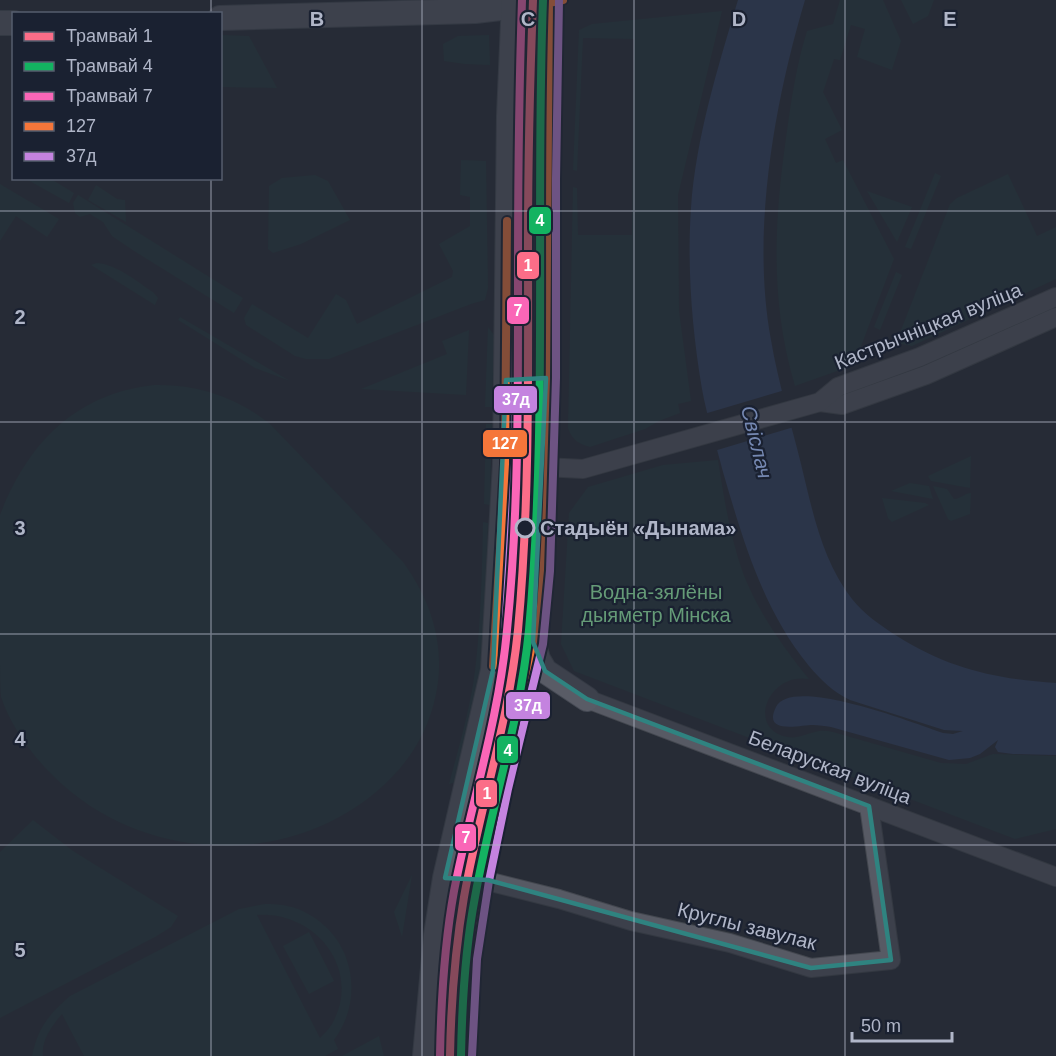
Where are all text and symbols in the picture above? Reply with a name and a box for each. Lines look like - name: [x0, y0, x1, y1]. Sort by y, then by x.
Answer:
- text: B: [310, 8, 324, 30]
- text: C: [521, 8, 535, 30]
- text: D: [732, 8, 746, 30]
- text: E: [943, 8, 957, 30]
- legend: [12, 12, 222, 180]
- text: Трамвай 1: [66, 26, 153, 46]
- text: Трамвай 4: [66, 56, 153, 76]
- text: Трамвай 7: [66, 86, 153, 106]
- text: 127: [66, 116, 96, 136]
- text: 37д: [66, 146, 97, 166]
- line badge: 4: [528, 206, 552, 235]
- text: 4: [536, 212, 545, 229]
- line badge: 1: [516, 251, 540, 280]
- text: 1: [524, 257, 533, 274]
- street label: Кастрычніцкая вуліца: [831, 278, 1026, 374]
- line badge: 7: [506, 296, 530, 325]
- text: 7: [514, 302, 523, 319]
- text: 2: [14, 306, 26, 328]
- line badge: 37д: [493, 385, 538, 414]
- text: 37д: [502, 391, 530, 408]
- water label: Свіслач: [737, 403, 777, 481]
- line badge: 127: [482, 429, 528, 458]
- text: 127: [492, 435, 518, 452]
- text: 3: [14, 517, 26, 539]
- place label: Стадыён «Дынама»: [540, 517, 736, 539]
- marker: Стадыён «Дынама»: [515, 518, 535, 538]
- park label: Водна-зялёны дыяметр Мінска: [581, 581, 732, 626]
- line badge: 37д: [505, 691, 551, 720]
- text: 37д: [514, 697, 542, 714]
- street label: Беларуская вуліца: [746, 726, 915, 808]
- text: 4: [14, 728, 26, 750]
- line badge: 4: [496, 735, 519, 764]
- text: 4: [504, 742, 513, 759]
- line badge: 1: [475, 779, 498, 808]
- text: 1: [483, 785, 492, 802]
- line badge: 7: [454, 823, 477, 852]
- text: 7: [462, 829, 471, 846]
- street label: Круглы завулак: [675, 898, 819, 954]
- text: 5: [14, 939, 26, 961]
- scale bar: [852, 1005, 952, 1043]
- text: 50 m: [861, 1016, 901, 1036]

